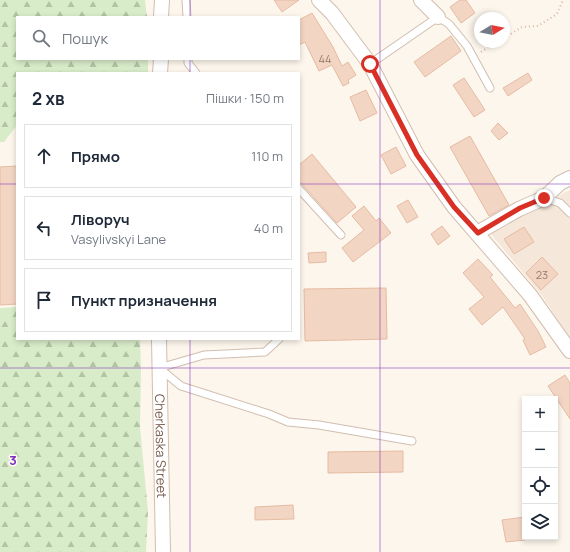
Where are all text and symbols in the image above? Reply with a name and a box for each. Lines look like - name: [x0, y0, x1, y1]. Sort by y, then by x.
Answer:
- north arrow: [474, 12, 510, 48]
- search box: [16, 16, 300, 60]
- icon: search: [30, 27, 52, 49]
- text: Пошук: [62, 28, 108, 49]
- house number: 44: [318, 51, 332, 66]
- route start: [361, 55, 379, 73]
- text: 2 хв: [32, 87, 64, 110]
- text: Пішки · 150 m: [206, 89, 284, 107]
- icon: ahead: [33, 145, 55, 167]
- text: Прямо: [71, 146, 120, 167]
- text: 110 m: [251, 147, 283, 165]
- route end: [535, 189, 553, 207]
- text: Ліворуч: [71, 209, 130, 230]
- icon: left: [33, 217, 55, 239]
- text: 40 m: [254, 219, 283, 237]
- text: Vasylivskyi Lane: [71, 230, 166, 248]
- house number: 23: [536, 267, 548, 282]
- icon: arrive: [33, 289, 55, 311]
- text: Пункт призначення: [71, 290, 217, 311]
- street label: Cherkaska Street: [151, 394, 171, 498]
- map controls: [522, 396, 558, 540]
- button: +: [522, 396, 558, 432]
- button: −: [522, 432, 558, 468]
- text: 3: [9, 451, 17, 469]
- button: locate: [522, 468, 558, 504]
- button: layers: [522, 504, 558, 540]

